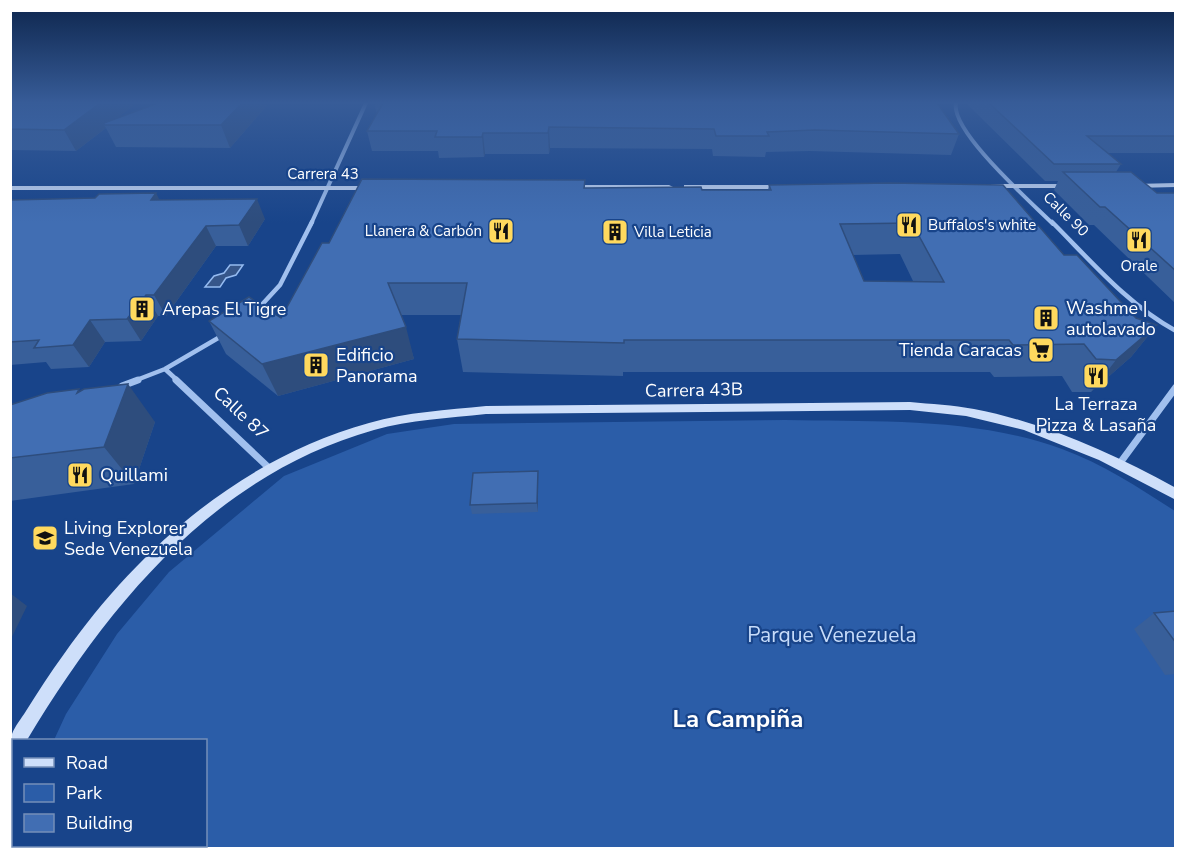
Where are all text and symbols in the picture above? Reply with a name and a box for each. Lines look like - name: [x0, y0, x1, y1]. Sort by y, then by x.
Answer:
- street label: Carrera 43: [287, 164, 359, 184]
- street label: Calle 90: [1039, 187, 1093, 241]
- restaurant icon: Buffalos's white: [894, 210, 924, 240]
- place label: Buffalos's white: [928, 215, 1036, 235]
- restaurant icon: Llanera & Carbón: [486, 216, 516, 246]
- building icon: Villa Leticia: [600, 217, 630, 247]
- place label: Llanera & Carbón: [365, 221, 482, 241]
- place label: Villa Leticia: [633, 222, 712, 242]
- restaurant icon: Orale: [1124, 225, 1154, 255]
- place label: Orale: [1120, 256, 1158, 276]
- building icon: Arepas El Tigre: [127, 294, 157, 324]
- place label: Washme | autolavado: [1066, 296, 1156, 341]
- place label: Arepas El Tigre: [162, 297, 286, 321]
- building icon: Washme | autolavado: [1031, 303, 1061, 333]
- supermarket icon: Tienda Caracas: [1026, 335, 1056, 365]
- place label: Tienda Caracas: [899, 338, 1022, 362]
- place label: Edificio Panorama: [336, 343, 418, 388]
- building icon: Edificio Panorama: [301, 350, 331, 380]
- restaurant icon: La Terraza Pizza & Lasaña: [1081, 361, 1111, 391]
- street label: Carrera 43B: [645, 377, 743, 403]
- street label: Calle 87: [208, 381, 274, 445]
- place label: La Terraza Pizza & Lasaña: [1036, 392, 1156, 437]
- restaurant icon: Quillami: [65, 460, 95, 490]
- place label: Quillami: [100, 463, 168, 487]
- place label: Living Explorer Sede Venezuela: [64, 516, 193, 561]
- school or university icon: Living Explorer Sede Venezuela: [30, 523, 60, 553]
- park label: Parque Venezuela: [747, 621, 917, 649]
- district label: La Campiña: [673, 703, 803, 735]
- legend: [12, 739, 207, 847]
- text: Road: [66, 751, 108, 775]
- text: Park: [66, 781, 103, 805]
- text: Building: [66, 811, 133, 835]

